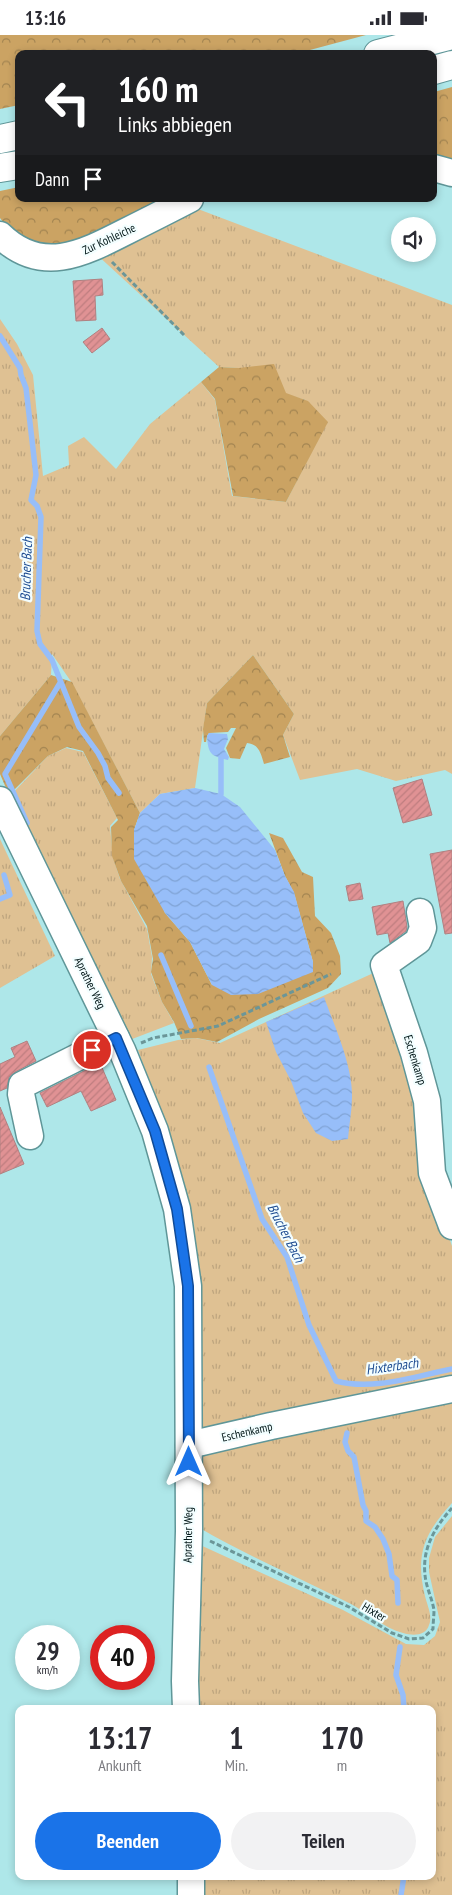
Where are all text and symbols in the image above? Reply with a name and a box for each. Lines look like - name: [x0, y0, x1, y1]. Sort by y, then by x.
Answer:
- text: 13:16: [25, 6, 66, 30]
- text: 160 m: [118, 66, 199, 112]
- icon: left: [35, 70, 100, 135]
- text: Links abbiegen: [118, 110, 232, 138]
- icon: arrive: [79, 165, 107, 193]
- text: Dann: [35, 167, 69, 191]
- map controls: [391, 217, 436, 262]
- button: sound: [391, 217, 436, 262]
- street label: Zur Kohleiche: [80, 220, 138, 257]
- water label: Brucher Bach: [16, 536, 36, 601]
- street label: Aprather Weg: [71, 954, 109, 1011]
- pin: [71, 1029, 113, 1071]
- street label: Eschenkamp: [401, 1033, 430, 1087]
- icon: arrive: [78, 1036, 106, 1064]
- water label: Brucher Bach: [264, 1201, 309, 1266]
- water label: Hixterbach: [365, 1353, 420, 1379]
- street label: Eschenkamp: [220, 1418, 274, 1445]
- position arrow: [162, 1435, 214, 1487]
- street label: Aprather Weg: [180, 1507, 195, 1563]
- street label: Hixter: [359, 1599, 390, 1625]
- speed limit sign: 40: [90, 1625, 155, 1690]
- text: 29: [36, 1635, 59, 1667]
- text: km/h: [37, 1662, 58, 1677]
- text: 13:17: [87, 1718, 152, 1757]
- text: 1: [229, 1718, 244, 1757]
- text: 170: [321, 1718, 364, 1757]
- text: Ankunft: [98, 1755, 141, 1775]
- text: Min.: [225, 1755, 248, 1775]
- text: m: [337, 1755, 347, 1775]
- button: Beenden: [35, 1812, 221, 1870]
- button: Teilen: [231, 1812, 416, 1870]

